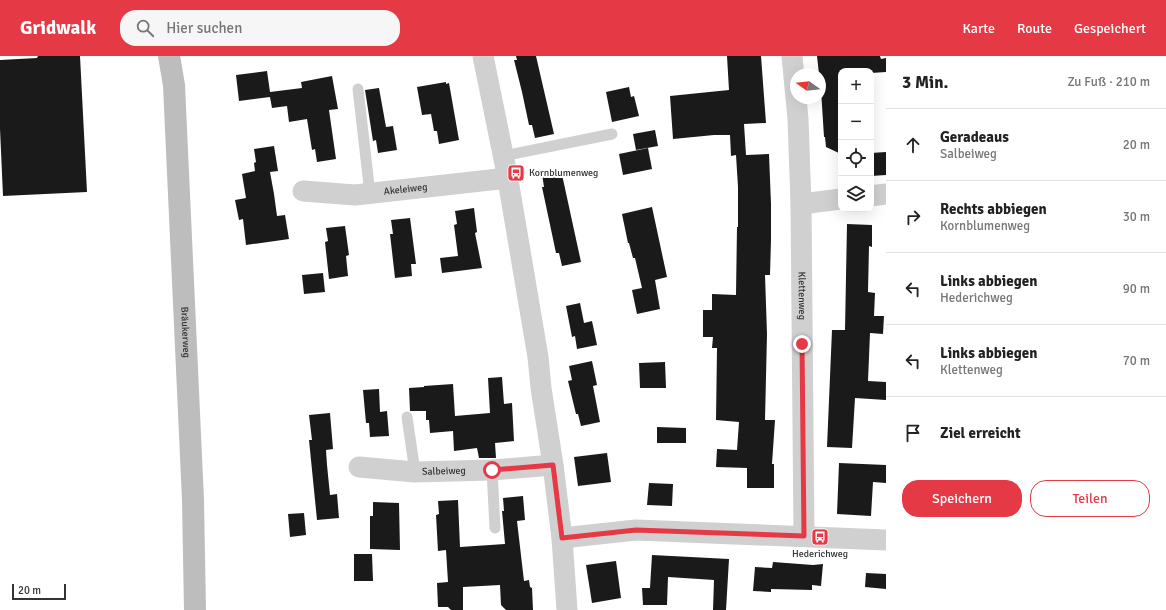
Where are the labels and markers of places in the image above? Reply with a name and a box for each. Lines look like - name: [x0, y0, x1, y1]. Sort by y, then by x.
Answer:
- bus stop icon: Kornblumenweg: [506, 163, 526, 183]
- place label: Kornblumenweg: [529, 167, 598, 179]
- bus stop icon: Hederichweg: [810, 527, 830, 547]
- place label: Hederichweg: [792, 548, 848, 560]

